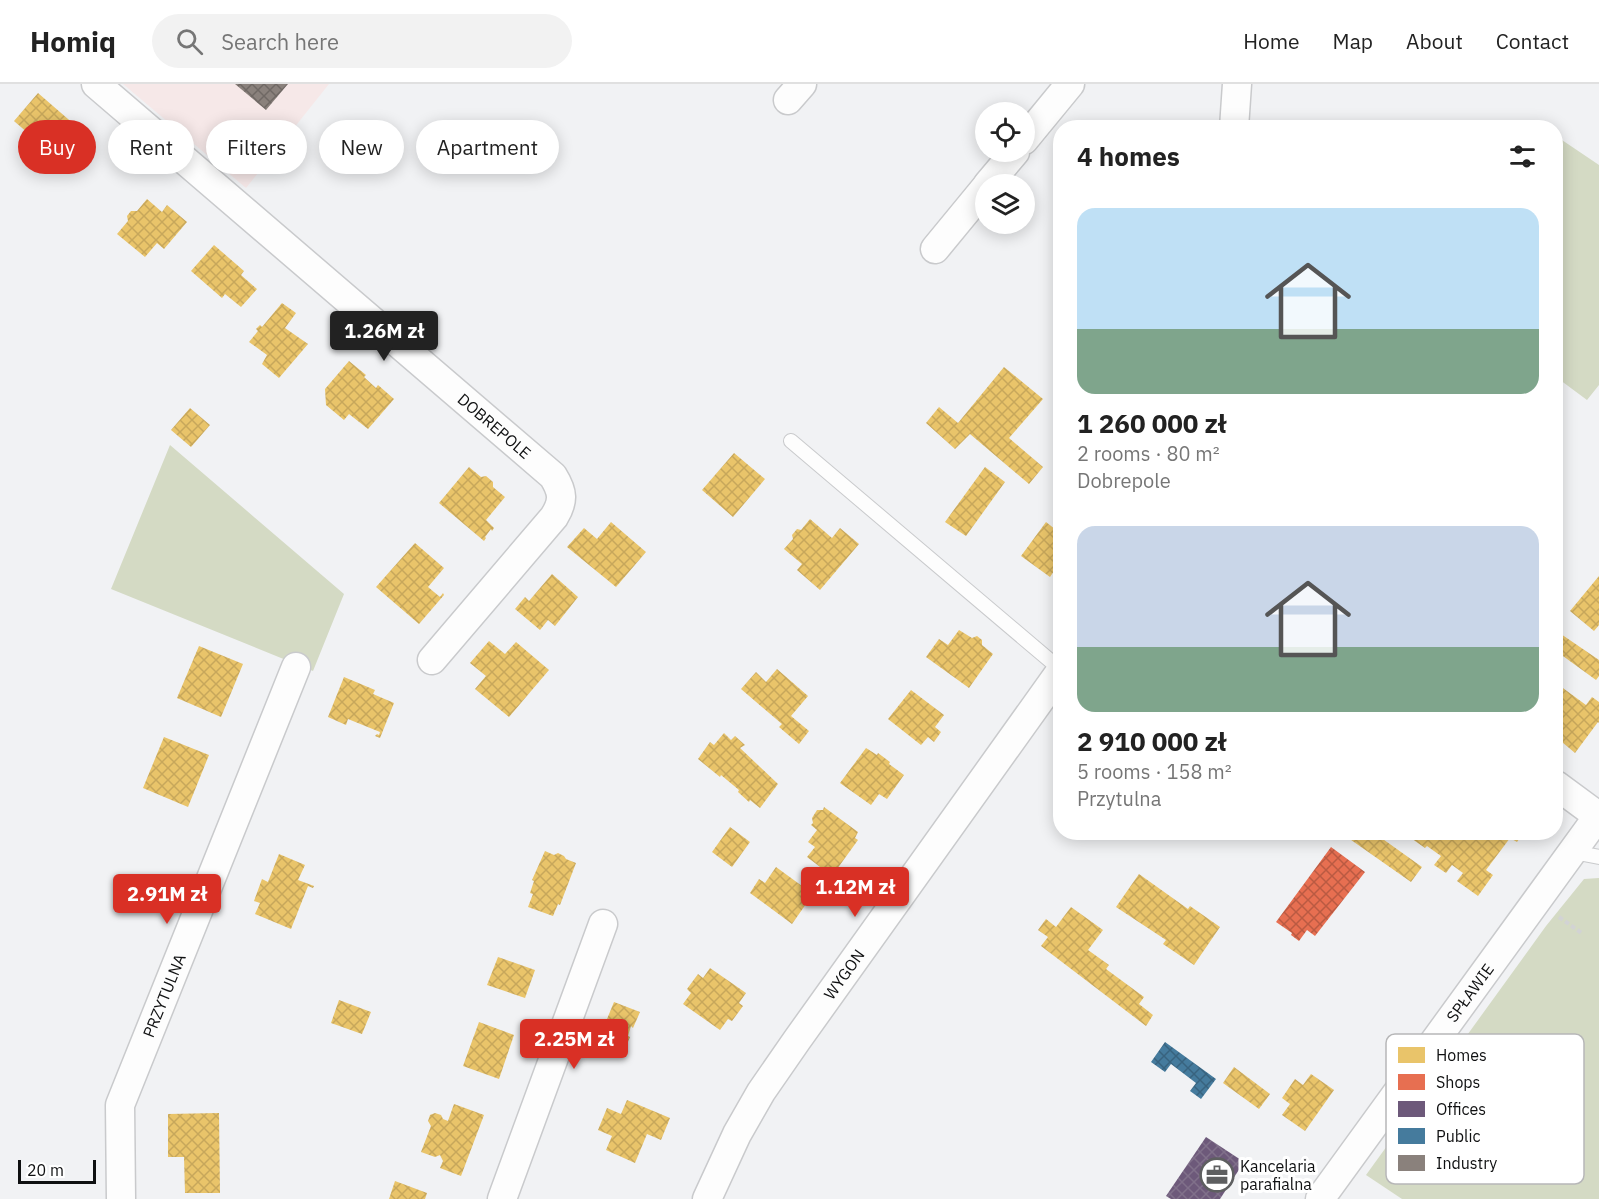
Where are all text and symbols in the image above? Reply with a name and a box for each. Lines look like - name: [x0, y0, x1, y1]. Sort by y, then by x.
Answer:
- search box: [152, 14, 572, 68]
- text: Homiq: [30, 23, 116, 60]
- icon: search: [173, 25, 206, 58]
- text: Search here: [221, 27, 339, 56]
- text: Home: [1243, 27, 1300, 55]
- text: Map: [1333, 27, 1373, 55]
- text: About: [1406, 27, 1463, 55]
- text: Contact: [1496, 27, 1569, 55]
- map controls: [975, 102, 1035, 234]
- button: locate: [975, 102, 1035, 162]
- chip: Buy: [18, 120, 96, 174]
- chip: Rent: [108, 120, 194, 174]
- chip: Filters: [206, 120, 307, 174]
- chip: New: [319, 120, 404, 174]
- chip: Apartment: [416, 120, 559, 174]
- text: 4 homes: [1077, 139, 1180, 173]
- icon: filters: [1506, 140, 1539, 173]
- button: layers: [975, 174, 1035, 234]
- icon: home: [1254, 247, 1362, 355]
- pin: 1.26M zł: [322, 311, 446, 362]
- text: 1.26M zł: [344, 317, 424, 344]
- street label: DOBREPOLE: [454, 389, 535, 463]
- text: 1 260 000 zł: [1077, 406, 1226, 440]
- text: 2 rooms · 80 m²: [1077, 440, 1220, 467]
- text: Dobrepole: [1077, 467, 1171, 494]
- icon: home: [1254, 565, 1362, 673]
- text: 2 910 000 zł: [1077, 724, 1226, 758]
- text: 5 rooms · 158 m²: [1077, 758, 1232, 785]
- text: Przytulna: [1077, 785, 1161, 812]
- pin: 1.12M zł: [793, 867, 917, 918]
- text: 1.12M zł: [815, 873, 895, 900]
- pin: 2.91M zł: [105, 874, 229, 925]
- text: 2.91M zł: [127, 880, 207, 907]
- street label: WYGON: [819, 945, 869, 1003]
- street label: PRZYTULNA: [138, 951, 190, 1040]
- street label: SPŁAWIE: [1442, 959, 1498, 1026]
- pin: 2.25M zł: [512, 1019, 636, 1070]
- text: 2.25M zł: [534, 1025, 614, 1052]
- legend: [1386, 1034, 1584, 1184]
- text: Homes: [1436, 1045, 1487, 1065]
- text: Shops: [1436, 1072, 1480, 1092]
- text: Offices: [1436, 1099, 1486, 1119]
- text: Public: [1436, 1126, 1480, 1146]
- text: Industry: [1436, 1153, 1497, 1173]
- place label: Kancelaria parafialna: [1240, 1156, 1316, 1194]
- scale bar: [18, 1157, 96, 1184]
- office icon: Kancelaria parafialna: [1199, 1157, 1235, 1193]
- text: 20 m: [27, 1160, 64, 1180]

